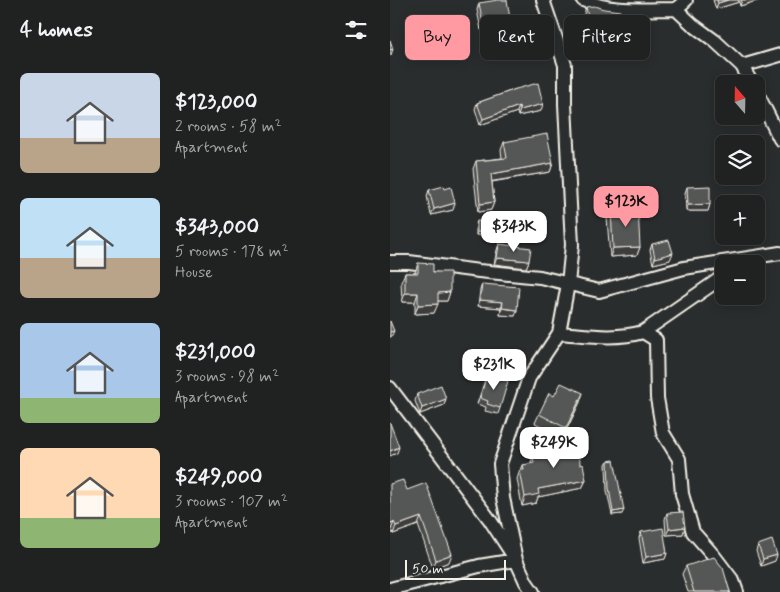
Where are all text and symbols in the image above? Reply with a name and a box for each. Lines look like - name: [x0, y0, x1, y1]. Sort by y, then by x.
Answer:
- chip: Buy: [405, 15, 470, 60]
- chip: Rent: [480, 15, 554, 60]
- chip: Filters: [564, 15, 650, 60]
- text: 4 homes: [20, 16, 93, 44]
- icon: filters: [342, 16, 370, 44]
- north arrow: [715, 75, 765, 125]
- map controls: [715, 75, 765, 305]
- text: $123,000: [175, 88, 257, 116]
- icon: home: [60, 93, 120, 153]
- text: 2 rooms · 58 m²: [175, 116, 281, 137]
- button: layers: [715, 135, 765, 185]
- text: Apartment: [175, 137, 248, 158]
- pin: $123K: [591, 186, 661, 228]
- text: $123K: [605, 191, 647, 212]
- button: +: [715, 195, 765, 245]
- pin: $343K: [479, 210, 549, 253]
- text: $343,000: [175, 213, 259, 241]
- text: $343K: [492, 216, 536, 237]
- icon: home: [60, 218, 120, 278]
- text: 5 rooms · 178 m²: [175, 241, 289, 262]
- button: −: [715, 255, 765, 305]
- text: House: [175, 262, 213, 283]
- text: $231,000: [175, 338, 256, 366]
- icon: home: [60, 343, 120, 403]
- pin: $231K: [459, 348, 529, 391]
- text: $231K: [473, 354, 515, 375]
- text: 3 rooms · 98 m²: [175, 366, 279, 387]
- text: Apartment: [175, 387, 248, 408]
- pin: $249K: [519, 426, 589, 469]
- text: $249K: [531, 432, 577, 453]
- text: $249,000: [175, 463, 262, 491]
- icon: home: [60, 468, 120, 528]
- text: 3 rooms · 107 m²: [175, 491, 288, 512]
- text: Apartment: [175, 512, 248, 533]
- scale bar: [405, 557, 506, 580]
- text: 50 m: [412, 560, 443, 578]

